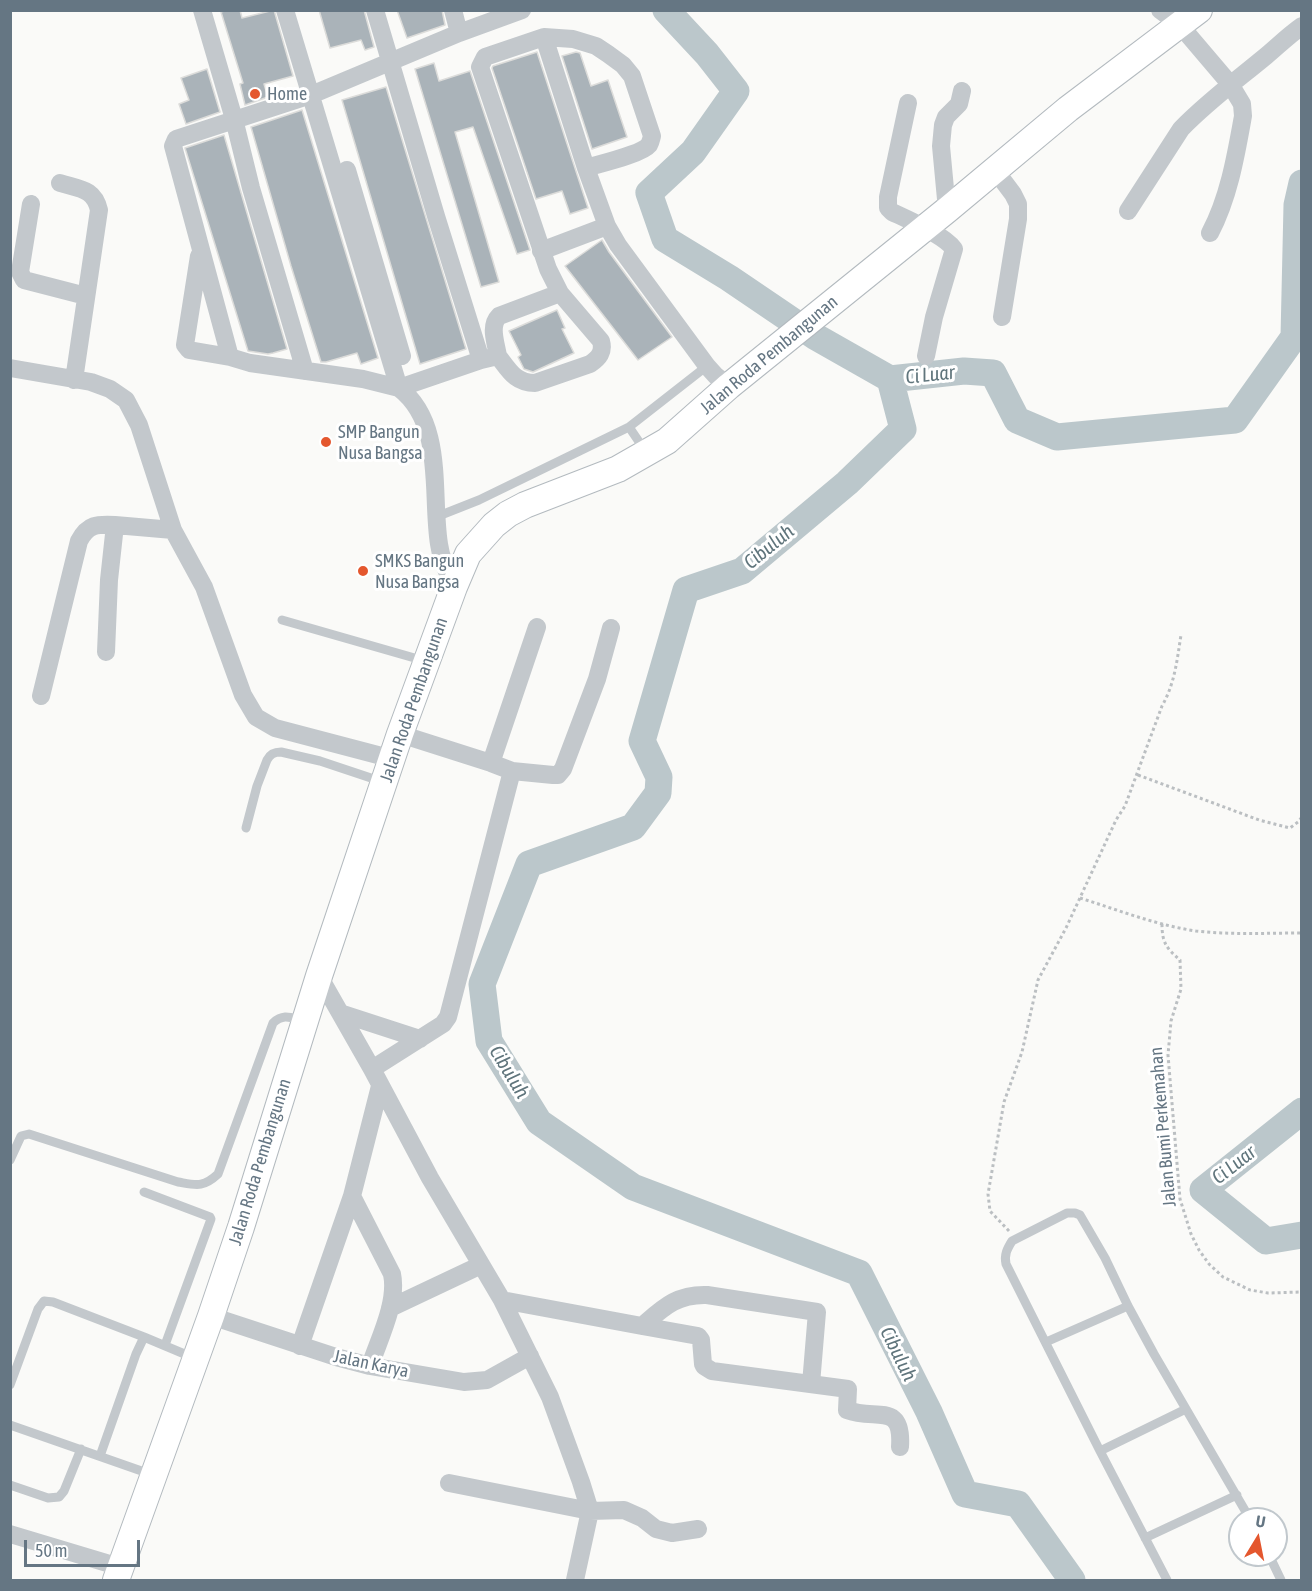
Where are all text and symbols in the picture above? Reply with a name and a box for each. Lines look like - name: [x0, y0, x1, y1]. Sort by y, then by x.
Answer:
- place label: Home: [267, 83, 307, 105]
- marker: Home: [248, 87, 262, 101]
- street label: Jalan Roda Pembangunan: [696, 291, 842, 419]
- water label: Ci Luar: [904, 361, 956, 389]
- place label: SMP Bangun Nusa Bangsa: [338, 421, 423, 464]
- marker: SMP Bangun Nusa Bangsa: [319, 435, 333, 449]
- water label: Cibuluh: [739, 520, 799, 574]
- place label: SMKS Bangun Nusa Bangsa: [375, 550, 464, 592]
- marker: SMKS Bangun Nusa Bangsa: [356, 564, 370, 578]
- street label: Jalan Roda Pembangunan: [376, 615, 452, 785]
- water label: Cibuluh: [484, 1041, 534, 1103]
- street label: Jalan Bumi Perkemahan: [1145, 1046, 1181, 1208]
- street label: Jalan Roda Pembangunan: [224, 1076, 296, 1248]
- water label: Ci Luar: [1207, 1140, 1261, 1190]
- water label: Cibuluh: [875, 1323, 921, 1385]
- street label: Jalan Karya: [331, 1346, 411, 1382]
- north arrow: [1228, 1507, 1288, 1567]
- text: U: [1255, 1512, 1267, 1531]
- scale bar: [27, 1528, 142, 1566]
- text: 50 m: [35, 1540, 67, 1561]

